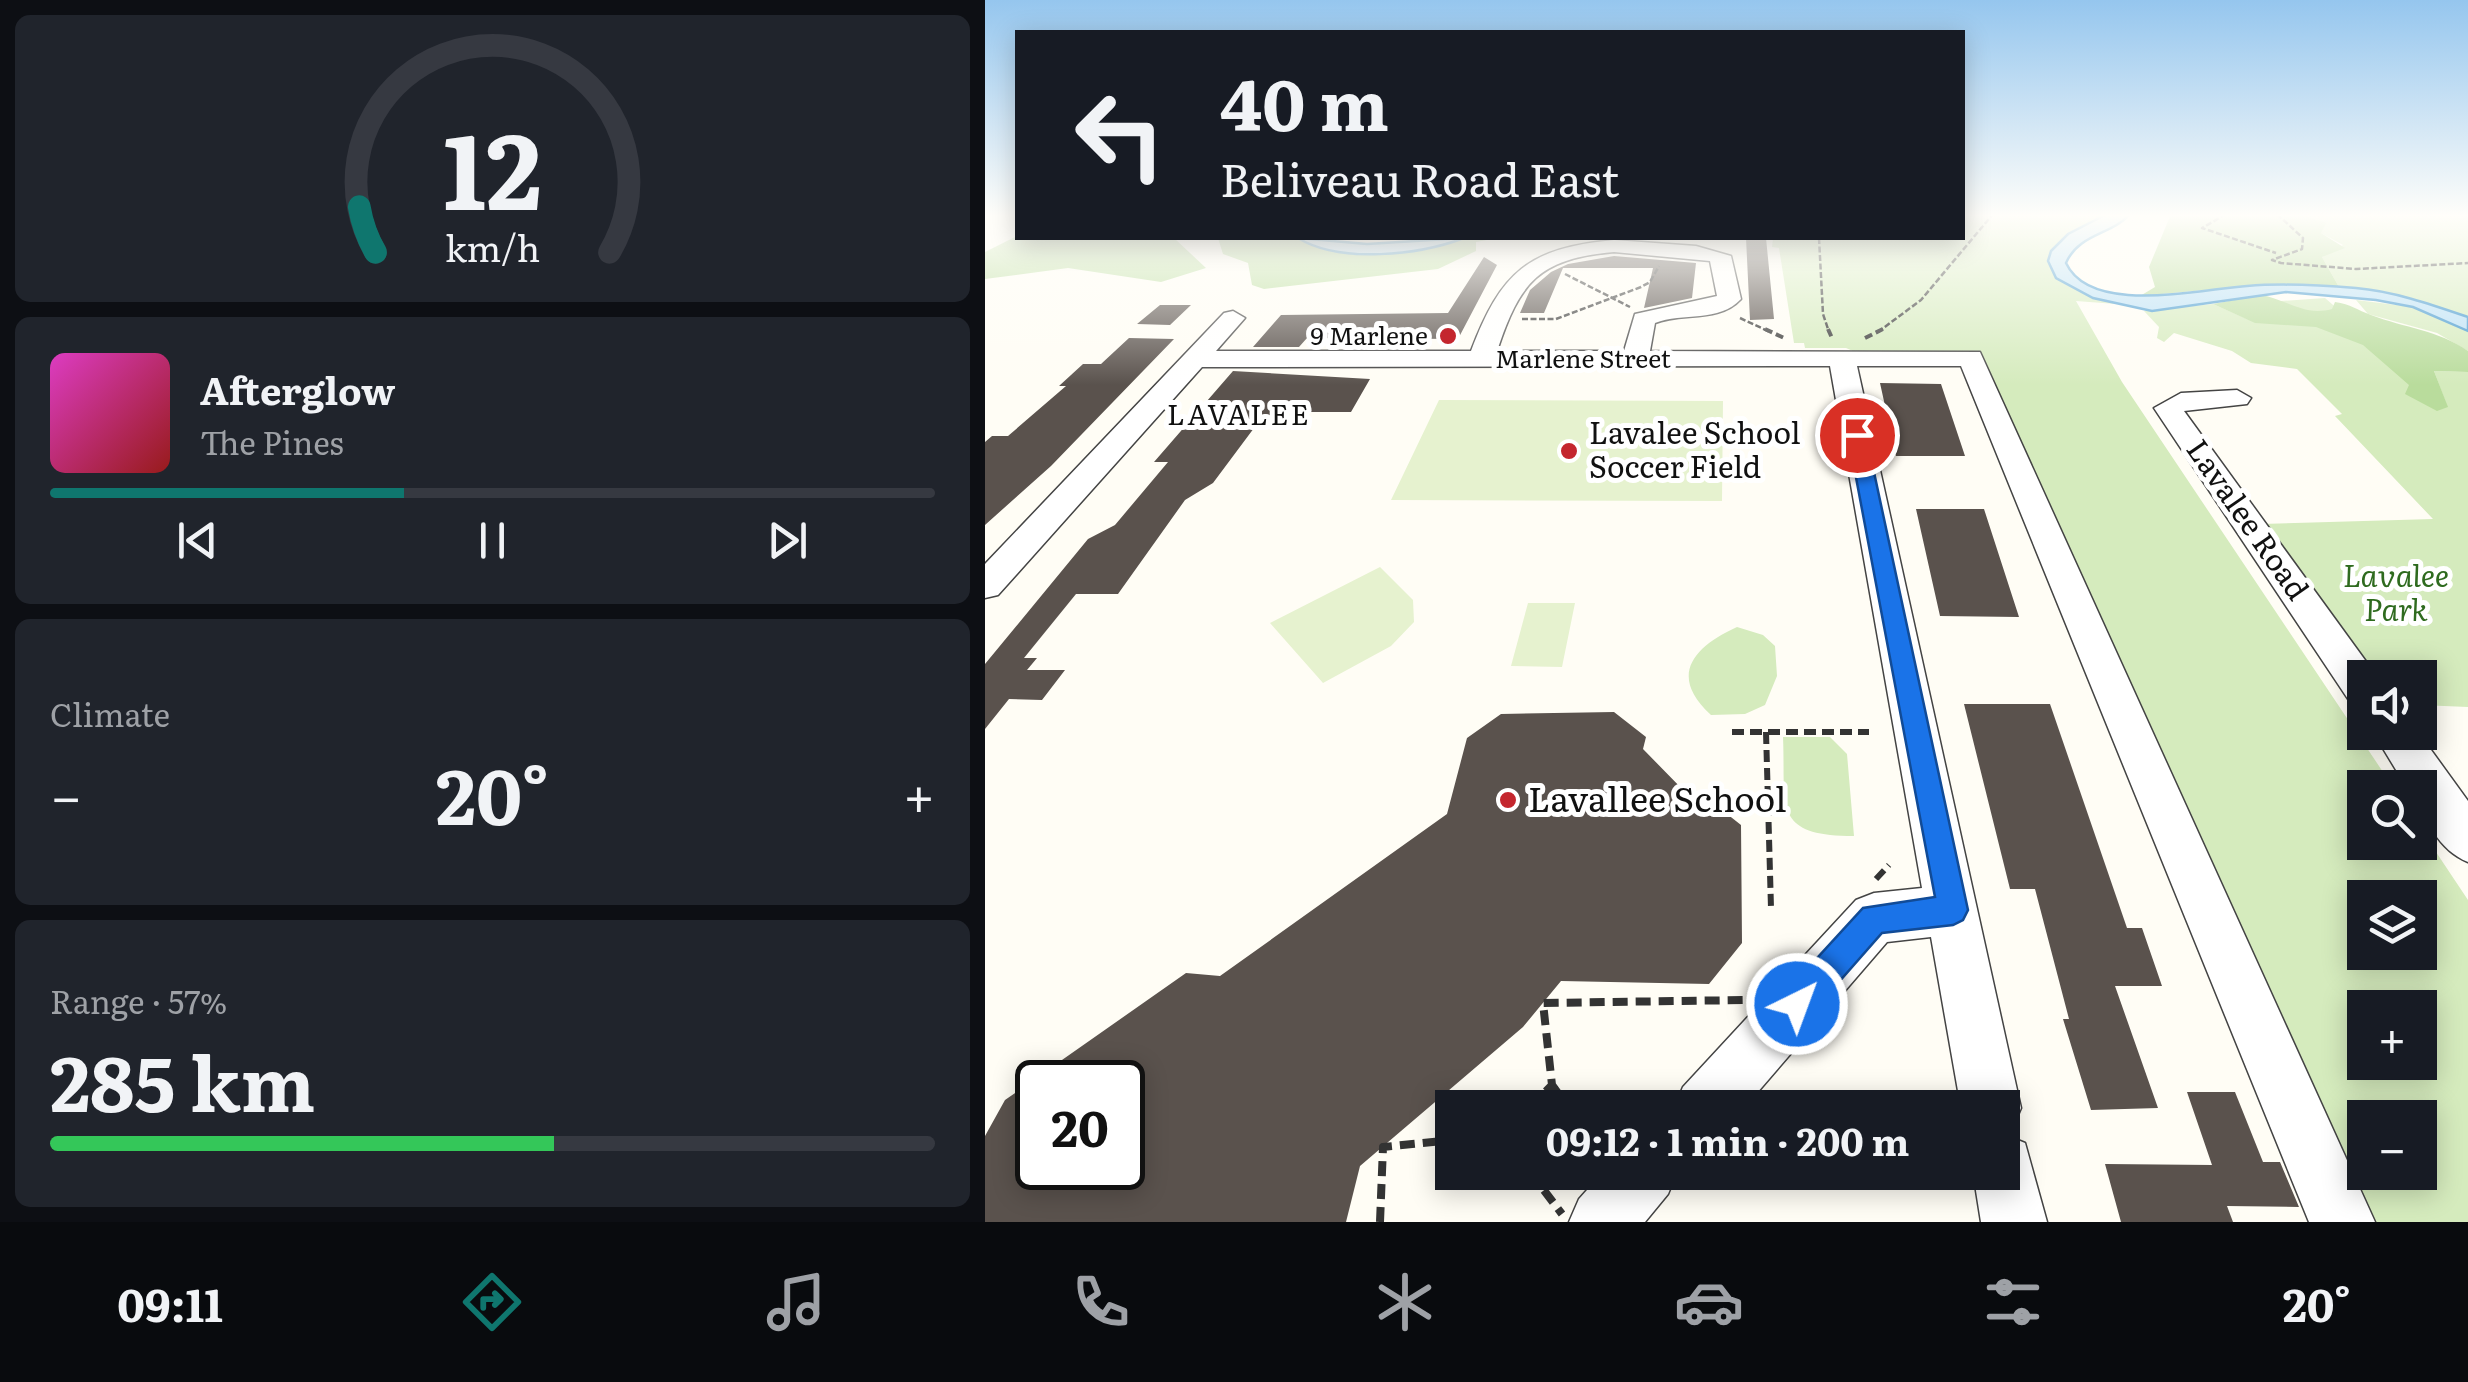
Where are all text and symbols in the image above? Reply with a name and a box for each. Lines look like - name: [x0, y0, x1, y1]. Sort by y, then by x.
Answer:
- text: 40 m: [1220, 49, 1389, 153]
- icon: left: [1055, 70, 1185, 200]
- text: 12: [443, 88, 542, 242]
- text: Beliveau Road East: [1220, 144, 1619, 211]
- text: km/h: [445, 220, 540, 273]
- place label: 9 Marlene: [1311, 316, 1428, 353]
- marker: 9 Marlene: [1437, 325, 1459, 347]
- street label: Marlene Street: [1495, 339, 1671, 376]
- text: Afterglow: [200, 360, 395, 417]
- district label: LAVALEE: [1167, 392, 1311, 434]
- pin: [1815, 393, 1900, 478]
- icon: arrive: [1830, 408, 1885, 463]
- place label: Lavalee School Soccer Field: [1589, 409, 1801, 487]
- text: The Pines: [200, 417, 344, 465]
- street label: Lavalee Road: [2178, 429, 2321, 608]
- marker: Lavalee School Soccer Field: [1558, 440, 1580, 462]
- icon: previous: [170, 513, 225, 568]
- icon: pause: [465, 513, 520, 568]
- icon: next: [760, 513, 815, 568]
- park label: Lavalee Park: [2343, 552, 2449, 630]
- map controls: [2347, 660, 2437, 1190]
- button: sound: [2347, 660, 2437, 750]
- text: Climate: [50, 689, 170, 737]
- text: 20°: [436, 737, 549, 848]
- text: −: [50, 752, 82, 834]
- text: +: [903, 752, 935, 834]
- button: search: [2347, 770, 2437, 860]
- place label: Lavallee School: [1528, 771, 1787, 823]
- marker: Lavallee School: [1497, 789, 1519, 811]
- button: layers: [2347, 880, 2437, 970]
- position arrow: [1745, 952, 1849, 1056]
- text: Range · 57%: [50, 976, 227, 1024]
- button: +: [2347, 990, 2437, 1080]
- text: 285 km: [50, 1024, 315, 1135]
- speed limit sign: 20: [1015, 1060, 1145, 1190]
- button: −: [2347, 1100, 2437, 1190]
- text: 09:12 · 1 min · 200 m: [1546, 1111, 1909, 1168]
- icon: directions: [457, 1267, 527, 1337]
- icon: music: [761, 1267, 831, 1337]
- icon: phone: [1066, 1267, 1136, 1337]
- icon: climate: [1370, 1267, 1440, 1337]
- icon: car: [1674, 1267, 1744, 1337]
- icon: filters: [1978, 1267, 2048, 1337]
- text: 09:11: [117, 1269, 223, 1336]
- text: 20°: [2283, 1269, 2351, 1336]

